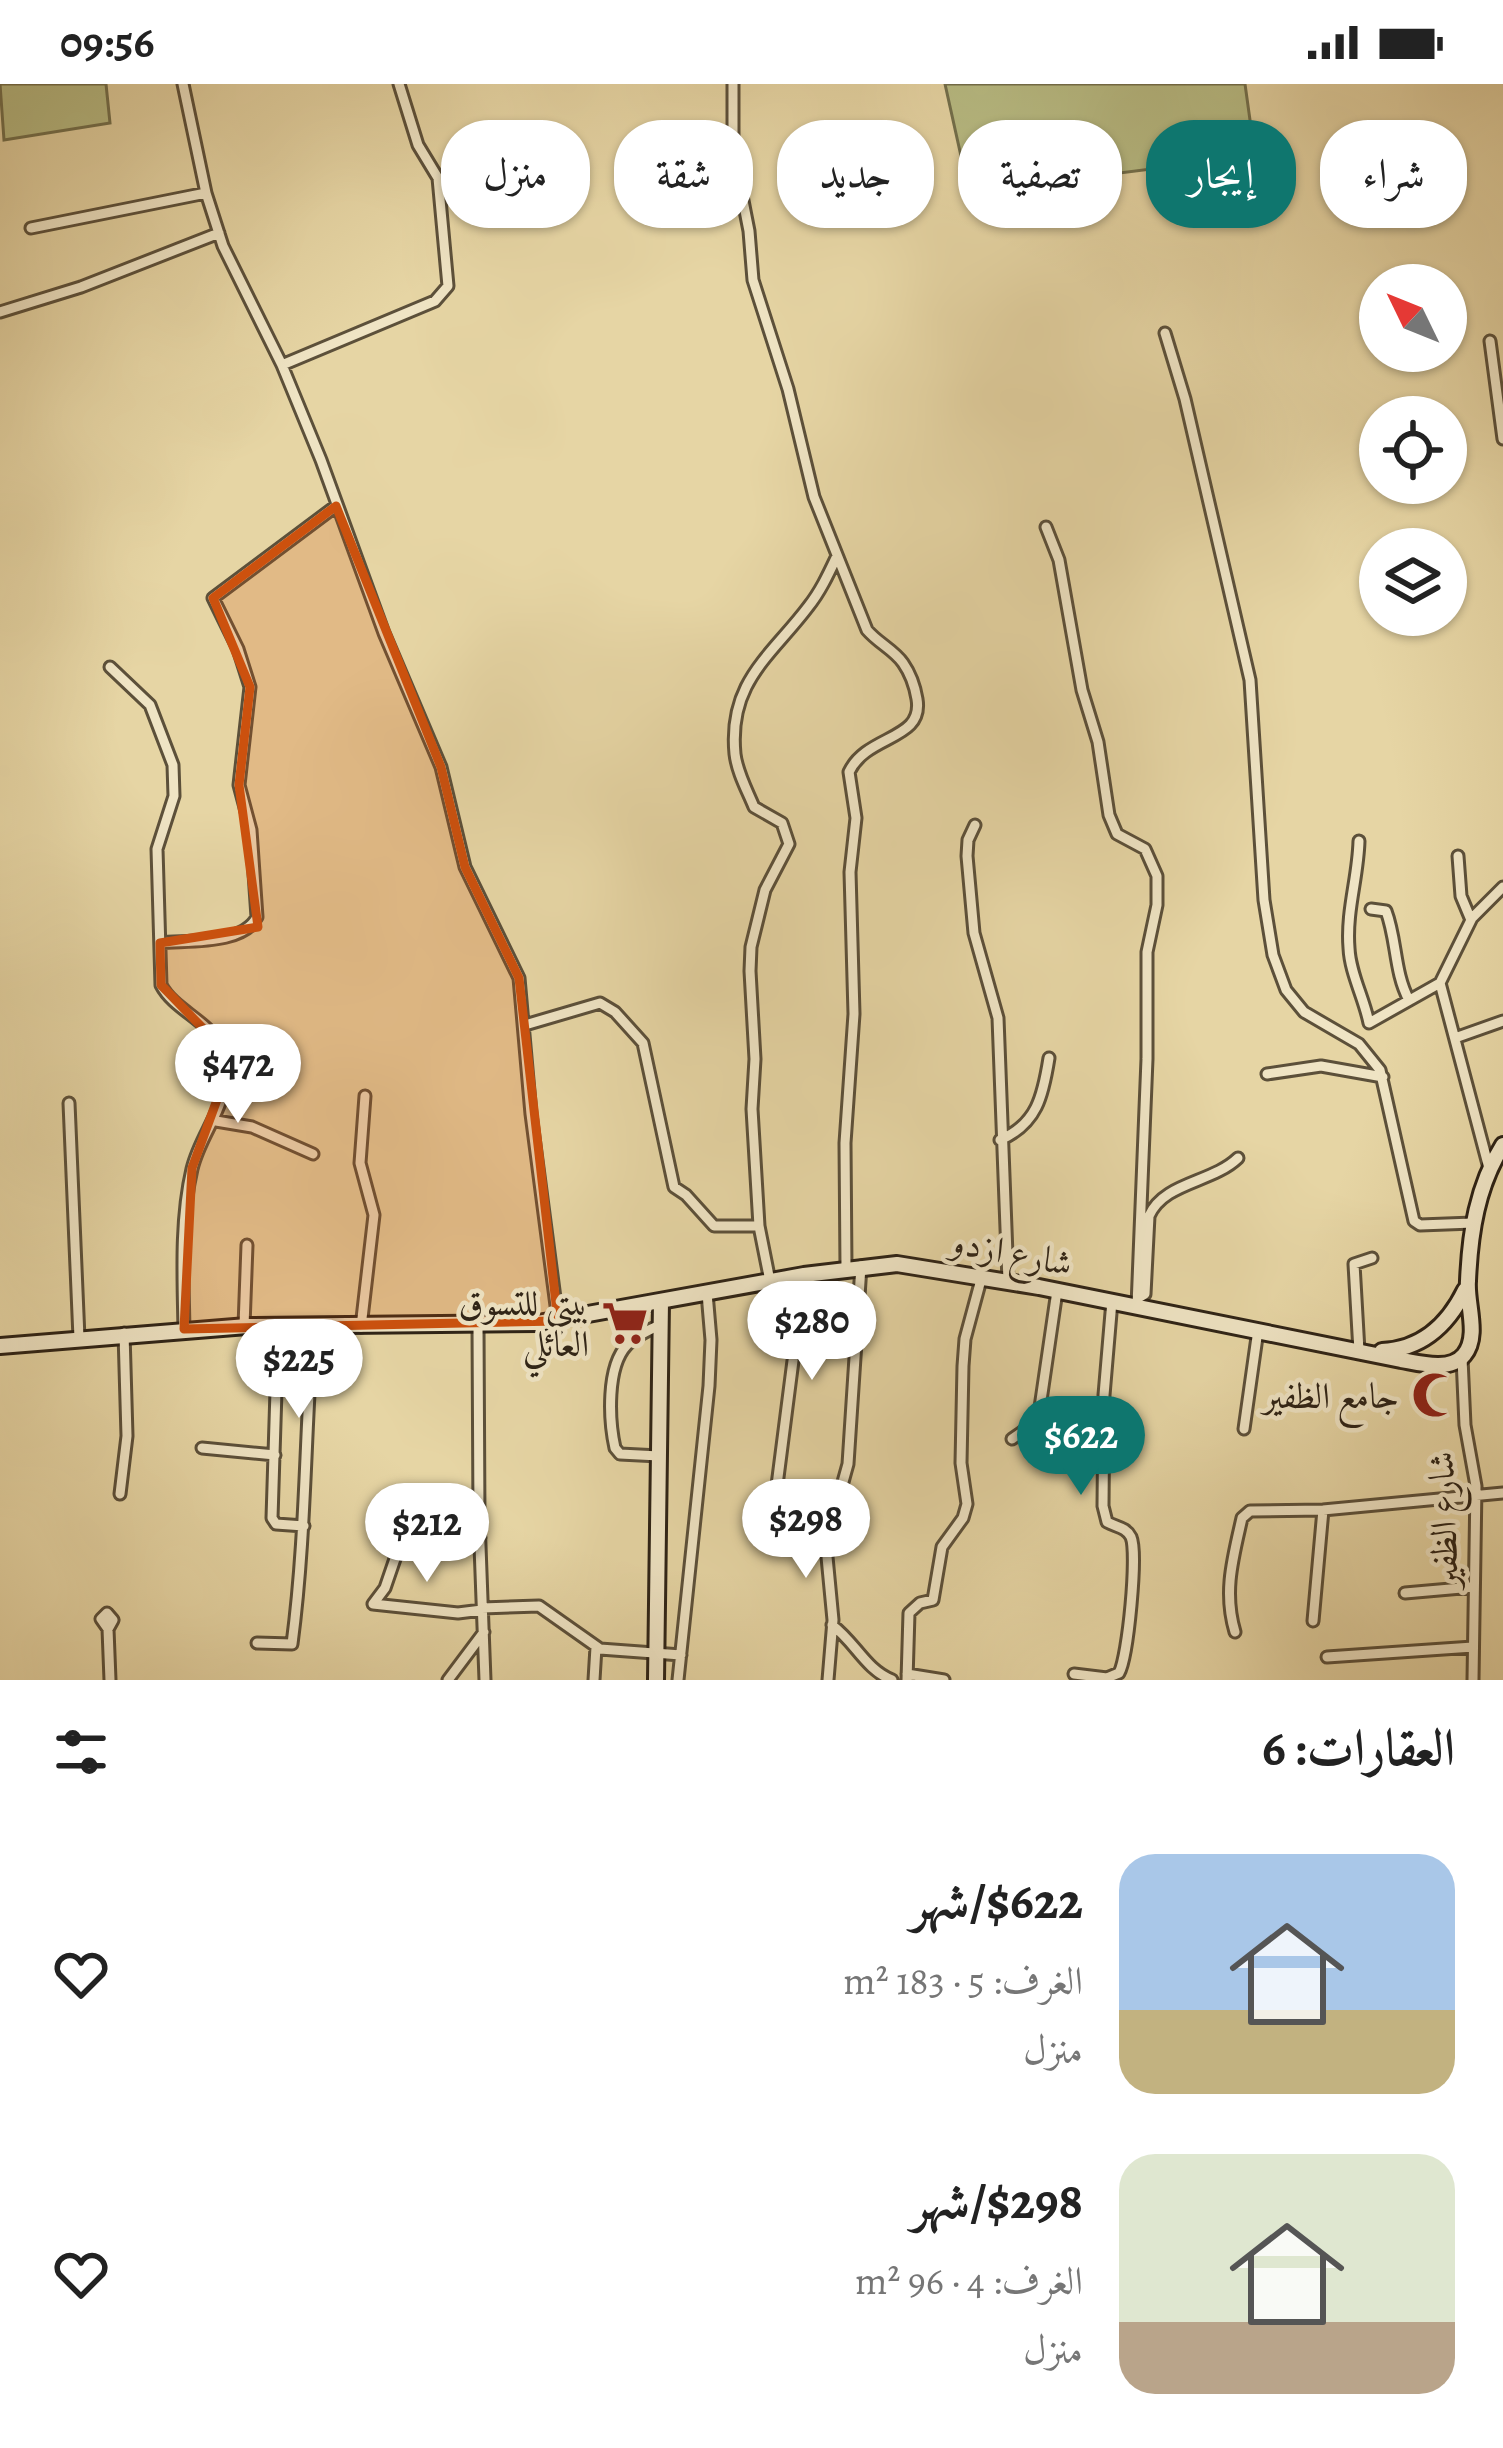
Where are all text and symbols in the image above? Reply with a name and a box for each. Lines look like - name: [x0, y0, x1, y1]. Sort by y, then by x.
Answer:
- text: 09:56: [60, 11, 154, 73]
- chip: منزل: [441, 120, 590, 228]
- chip: شقة: [614, 120, 753, 228]
- chip: جديد: [777, 120, 934, 228]
- chip: تصفية: [958, 120, 1122, 228]
- chip: إيجار: [1146, 120, 1296, 228]
- chip: شراء: [1320, 120, 1467, 228]
- north arrow: [1359, 264, 1467, 372]
- map controls: [1359, 264, 1467, 636]
- button: locate: [1359, 396, 1467, 504]
- button: layers: [1359, 528, 1467, 636]
- pin: $472: [167, 1024, 309, 1126]
- text: $472: [202, 1036, 274, 1089]
- street label: شارع ازدو: [942, 1216, 1077, 1294]
- place label: بيتي للتسوق العائلي: [458, 1278, 589, 1378]
- pin: $280: [741, 1281, 883, 1383]
- text: $280: [774, 1293, 850, 1346]
- supermarket icon: بيتي للتسوق العائلي: [600, 1298, 650, 1348]
- pin: $225: [228, 1319, 370, 1421]
- text: $225: [263, 1331, 335, 1384]
- mosque icon: جامع الظفير: [1410, 1370, 1460, 1420]
- place label: جامع الظفير: [1259, 1371, 1399, 1428]
- pin: $622: [1010, 1396, 1152, 1498]
- text: $622: [1044, 1408, 1118, 1461]
- street label: شارع الظفير: [1416, 1451, 1476, 1593]
- pin: $298: [735, 1479, 877, 1581]
- pin: $212: [356, 1483, 498, 1585]
- text: $298: [769, 1491, 843, 1544]
- text: $212: [392, 1495, 462, 1548]
- text: العقارات: 6: [1262, 1713, 1455, 1783]
- icon: filters: [48, 1719, 114, 1785]
- text: $622/شهر: [911, 1866, 1083, 1936]
- icon: home: [1215, 1902, 1359, 2046]
- icon: heart: [48, 1941, 114, 2007]
- text: الغرف: 5 · 183 m²: [843, 1954, 1083, 2007]
- text: منزل: [1023, 2023, 1083, 2076]
- text: $298/شهر: [911, 2166, 1083, 2236]
- icon: home: [1215, 2202, 1359, 2346]
- icon: heart: [48, 2241, 114, 2307]
- text: الغرف: 4 · 96 m²: [855, 2254, 1083, 2307]
- text: منزل: [1023, 2323, 1083, 2376]

